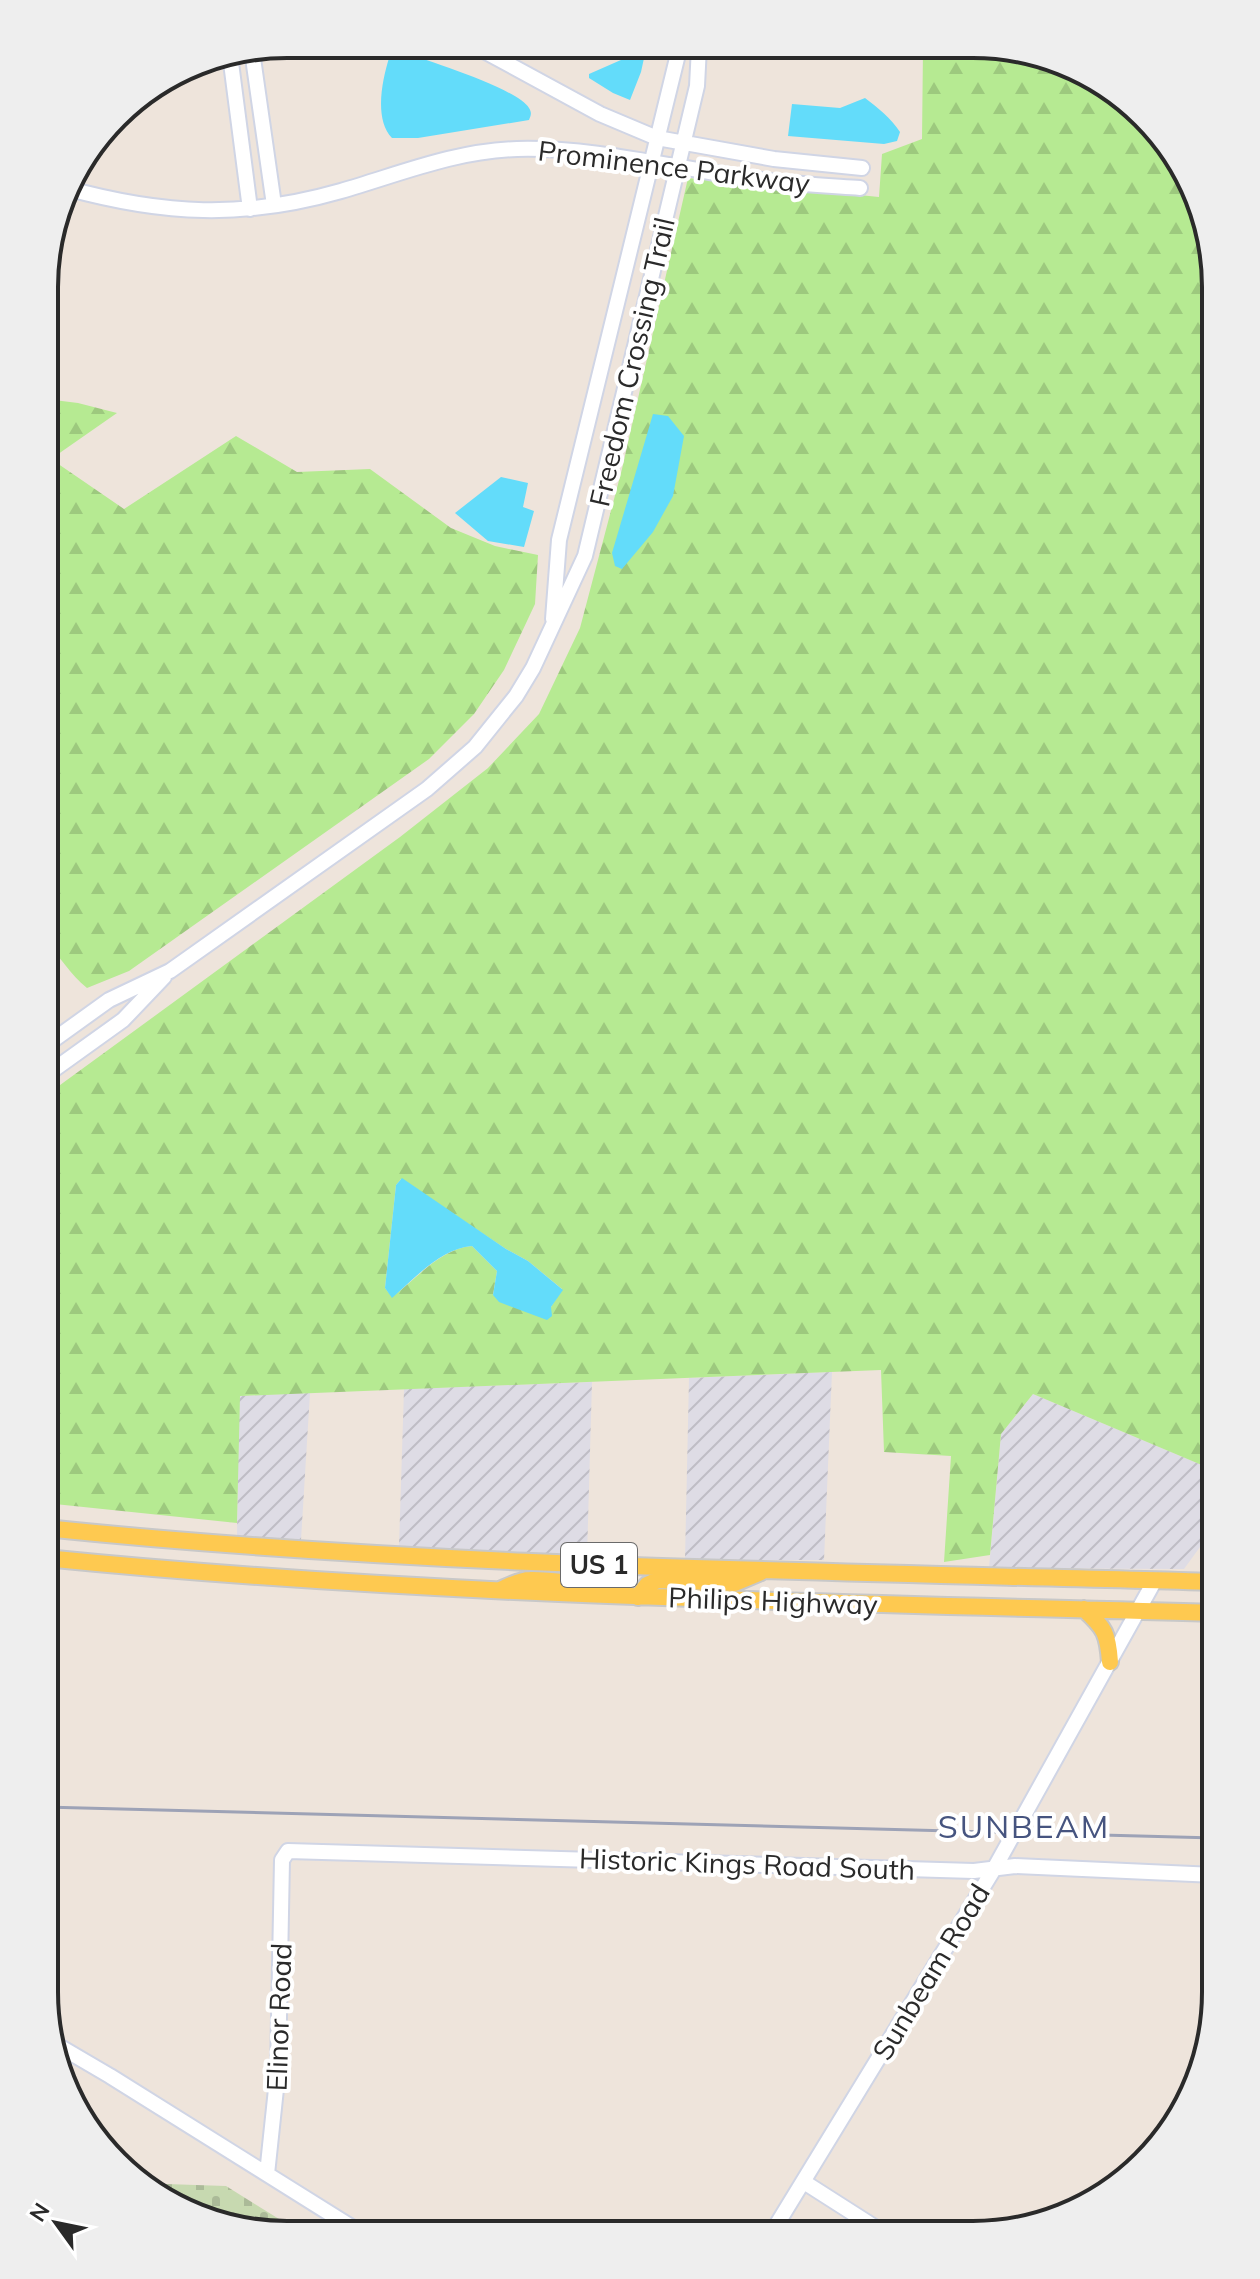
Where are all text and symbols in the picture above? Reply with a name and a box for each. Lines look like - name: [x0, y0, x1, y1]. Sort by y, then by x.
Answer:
- street label: Prominence Parkway: [536, 132, 812, 201]
- street label: Freedom Crossing Trail: [581, 214, 682, 510]
- road number: US 1: [561, 1543, 637, 1587]
- street label: Philips Highway: [668, 1579, 878, 1622]
- district label: SUNBEAM: [938, 1806, 1110, 1846]
- street label: Historic Kings Road South: [578, 1840, 916, 1887]
- street label: Sunbeam Road: [864, 1877, 997, 2066]
- street label: Elinor Road: [258, 1942, 299, 2092]
- north arrow: [16, 2183, 96, 2263]
- text: N: [23, 2198, 55, 2227]

